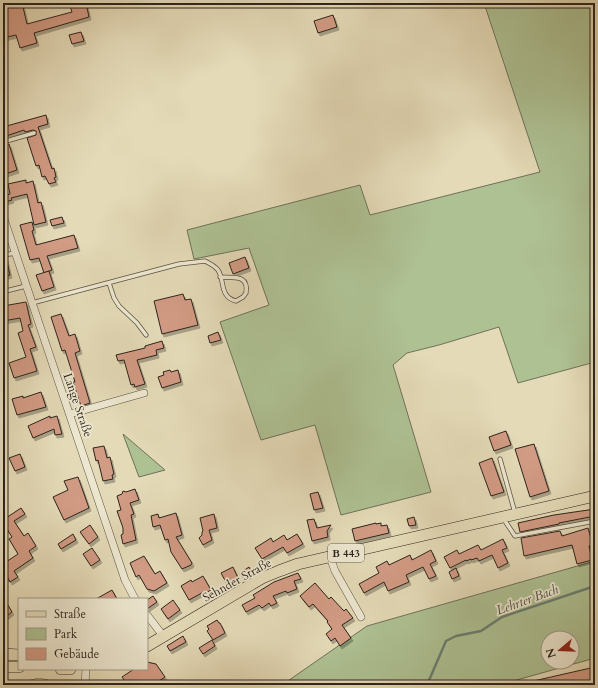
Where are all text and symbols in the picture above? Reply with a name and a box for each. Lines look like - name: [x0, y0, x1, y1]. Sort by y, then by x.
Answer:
- street label: Lange Straße: [60, 371, 96, 439]
- road number: B 443: [328, 544, 364, 562]
- street label: Sehnder Straße: [200, 555, 274, 605]
- water label: Lehrter Bach: [494, 580, 562, 619]
- legend: [18, 598, 148, 670]
- text: Straße: [54, 606, 86, 622]
- text: Park: [54, 626, 78, 642]
- north arrow: [540, 630, 580, 670]
- text: Gebäude: [54, 646, 99, 662]
- text: N: [542, 646, 560, 660]

